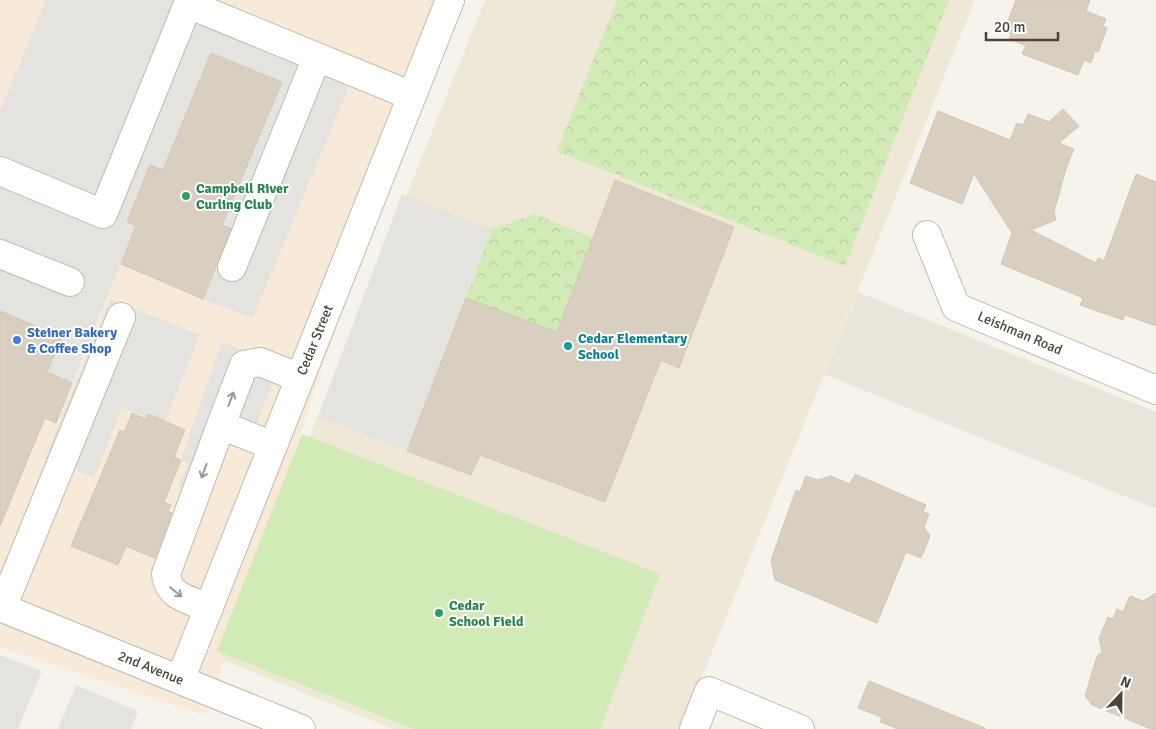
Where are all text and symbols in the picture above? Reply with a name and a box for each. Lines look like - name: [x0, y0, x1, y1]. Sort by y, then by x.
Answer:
- scale bar: [986, 10, 1058, 42]
- text: 20 m: [994, 18, 1025, 36]
- place label: Campbell River Curling Club: [196, 180, 289, 213]
- marker: Campbell River Curling Club: [180, 190, 192, 202]
- street label: Cedar Street: [293, 302, 337, 378]
- street label: Leishman Road: [975, 308, 1065, 358]
- place label: Steiner Bakery & Coffee Shop: [27, 324, 117, 357]
- place label: Cedar Elementary School: [578, 330, 687, 363]
- marker: Steiner Bakery & Coffee Shop: [11, 334, 23, 346]
- marker: Cedar Elementary School: [562, 340, 574, 352]
- one-way arrow: [227, 392, 236, 408]
- one-way arrow: [199, 463, 208, 478]
- one-way arrow: [169, 586, 182, 597]
- place label: Cedar School Field: [449, 597, 524, 630]
- marker: Cedar School Field: [433, 607, 445, 619]
- street label: 2nd Avenue: [116, 647, 186, 689]
- north arrow: [1096, 669, 1146, 719]
- text: N: [1118, 673, 1133, 692]

